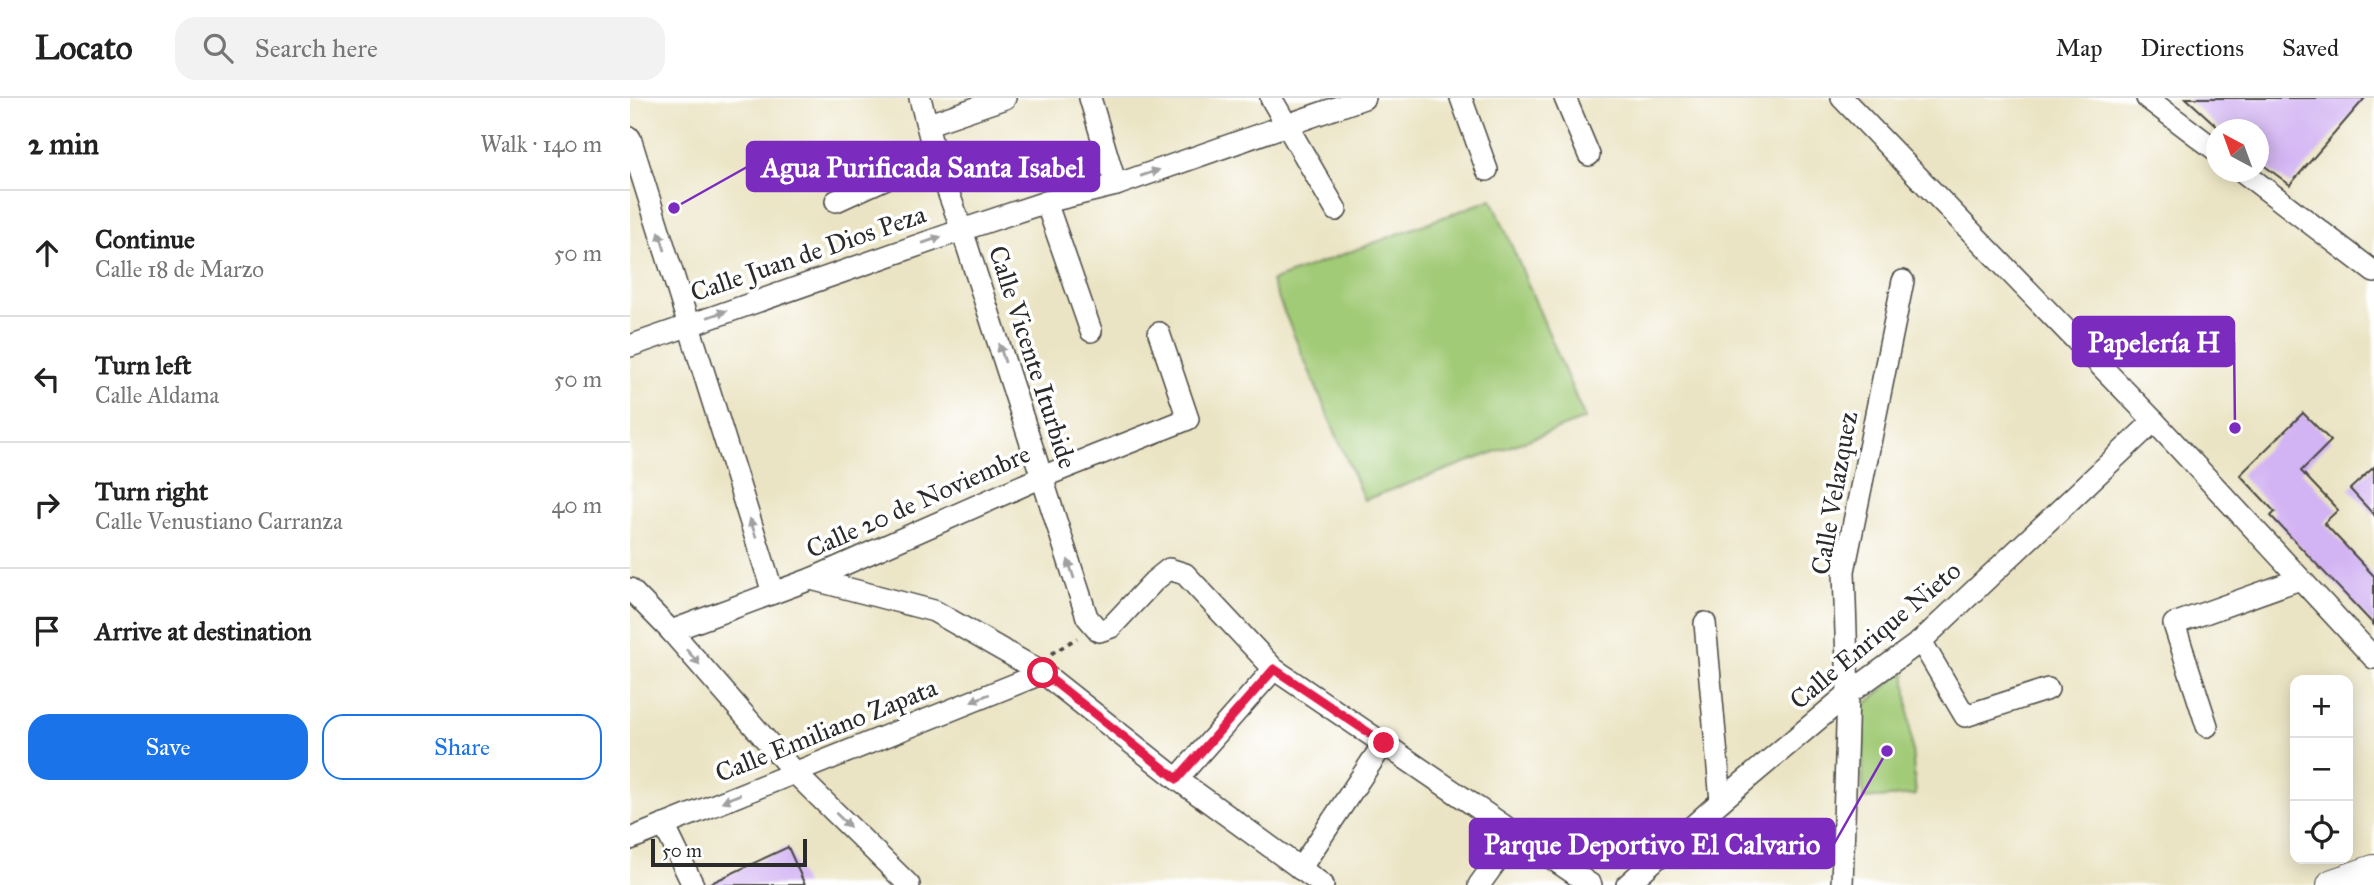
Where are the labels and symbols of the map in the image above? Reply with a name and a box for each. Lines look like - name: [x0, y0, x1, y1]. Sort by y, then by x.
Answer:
- north arrow: [2206, 119, 2269, 182]
- callout: Agua Purificada Santa Isabel: [747, 142, 1099, 191]
- text: Agua Purificada Santa Isabel: [759, 150, 1085, 185]
- one-way arrow: [1139, 167, 1160, 178]
- street label: Calle Juan de Dios Peza: [686, 198, 930, 308]
- one-way arrow: [656, 230, 667, 251]
- one-way arrow: [922, 234, 943, 245]
- street label: Calle Vicente Iturbide: [982, 242, 1084, 473]
- one-way arrow: [707, 308, 728, 319]
- callout: Papelería H: [2073, 317, 2234, 366]
- text: Papelería H: [2088, 325, 2220, 360]
- one-way arrow: [996, 342, 1007, 363]
- street label: Calle Velazquez: [1804, 409, 1864, 577]
- street label: Calle 20 de Noviembre: [801, 437, 1035, 565]
- one-way arrow: [747, 517, 757, 538]
- street label: Calle Enrique Nieto: [1783, 554, 1967, 716]
- one-way arrow: [1066, 559, 1076, 580]
- one-way arrow: [685, 648, 701, 666]
- route start: [1027, 657, 1058, 688]
- street label: Calle Emiliano Zapata: [710, 671, 942, 789]
- one-way arrow: [969, 693, 990, 704]
- route end: [1368, 727, 1399, 758]
- one-way arrow: [720, 793, 741, 804]
- one-way arrow: [834, 812, 851, 829]
- callout: Parque Deportivo El Calvario: [1470, 819, 1834, 868]
- text: Parque Deportivo El Calvario: [1484, 827, 1820, 862]
- scale bar: [651, 836, 807, 868]

